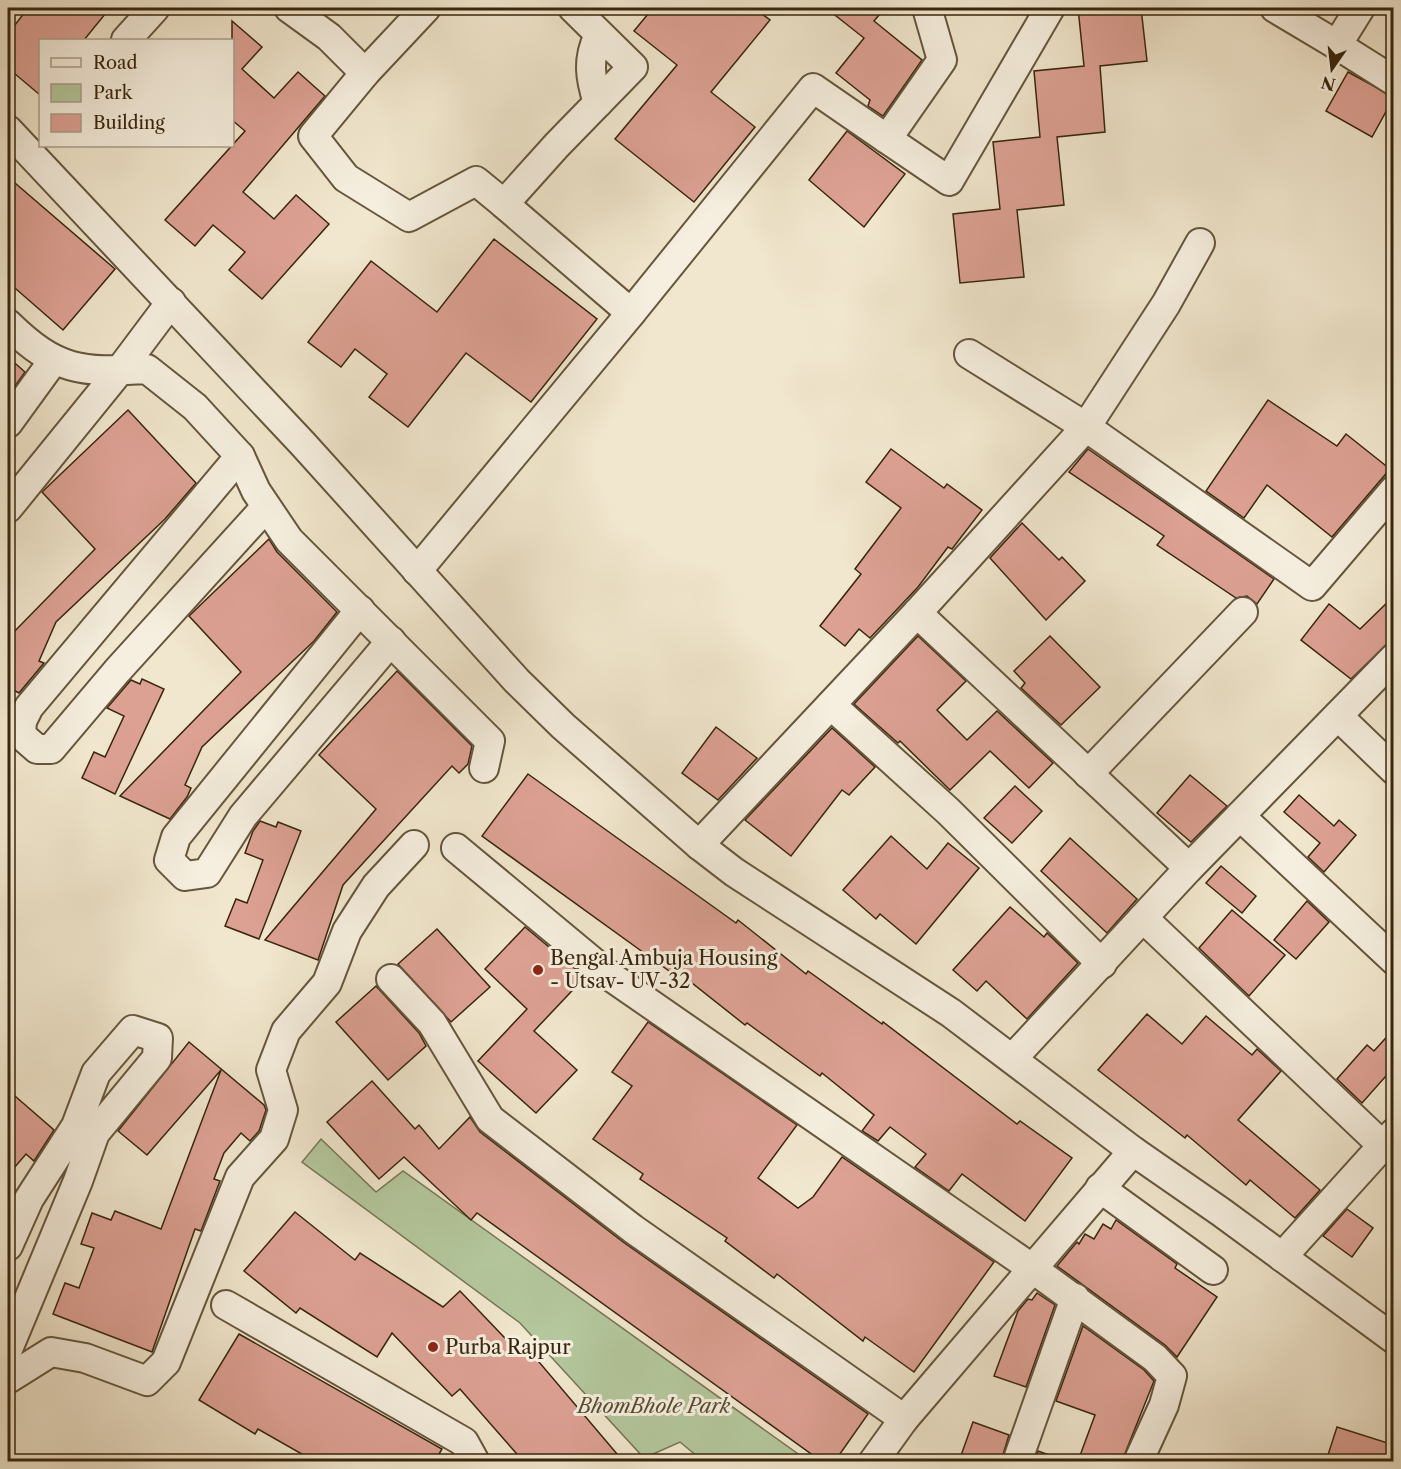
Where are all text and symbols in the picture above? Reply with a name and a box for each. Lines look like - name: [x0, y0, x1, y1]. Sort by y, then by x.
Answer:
- legend: [39, 39, 234, 147]
- north arrow: [1302, 39, 1362, 99]
- text: Road: [93, 52, 138, 74]
- text: N: [1319, 72, 1338, 95]
- text: Park: [93, 82, 134, 104]
- text: Building: [93, 112, 165, 134]
- place label: Bengal Ambuja Housing - Utsav- UV-32: [550, 946, 778, 993]
- marker: Bengal Ambuja Housing - Utsav- UV-32: [531, 963, 545, 977]
- place label: Purba Rajpur: [445, 1335, 571, 1359]
- marker: Purba Rajpur: [426, 1340, 440, 1354]
- park label: BhomBhole Park: [576, 1394, 731, 1418]

